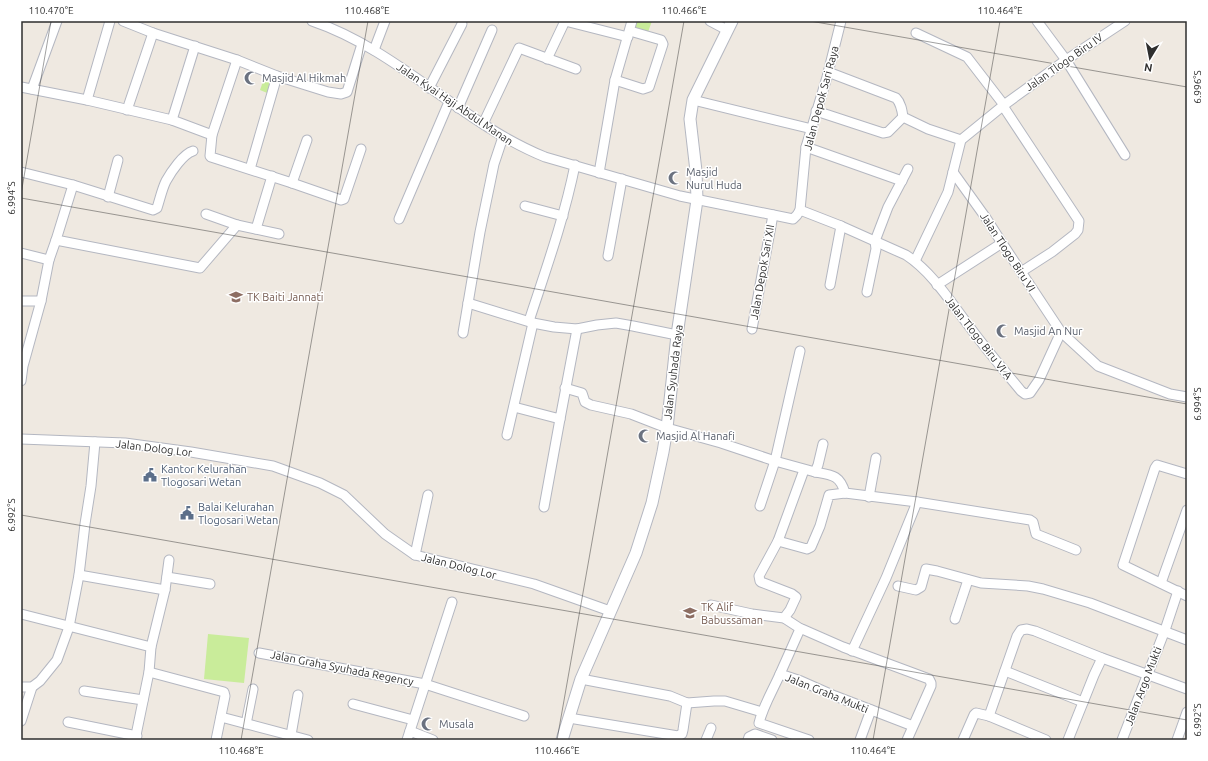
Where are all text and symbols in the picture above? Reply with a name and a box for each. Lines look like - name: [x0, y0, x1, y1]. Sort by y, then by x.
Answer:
- text: 110.470°E: [28, 5, 74, 16]
- text: 110.468°E: [344, 5, 390, 16]
- text: 110.466°E: [661, 5, 707, 16]
- text: 110.464°E: [977, 5, 1023, 16]
- street label: Jalan Tlogo Biru IV: [1023, 31, 1105, 93]
- north arrow: [1130, 38, 1170, 78]
- street label: Jalan Depok Sari Raya: [801, 45, 841, 151]
- street label: Jalan Kyai Haji Abdul Manan: [395, 61, 515, 147]
- text: N: [1143, 61, 1153, 74]
- mosque icon: Masjid Al Hikmah: [243, 70, 259, 86]
- text: 6.996°S: [1192, 70, 1203, 104]
- place label: Masjid Al Hikmah: [262, 72, 346, 84]
- place label: Masjid Nurul Huda: [686, 166, 742, 191]
- mosque icon: Masjid Nurul Huda: [667, 170, 683, 186]
- text: 6.994°S: [6, 181, 17, 215]
- street label: Jalan Tlogo Biru VI: [978, 210, 1038, 294]
- street label: Jalan Depok Sari XII: [748, 223, 776, 321]
- school or university icon: TK Baiti Jannati: [228, 289, 244, 305]
- place label: TK Baiti Jannati: [247, 291, 323, 303]
- street label: Jalan Tlogo Biru VI A: [943, 294, 1015, 382]
- mosque icon: Masjid An Nur: [995, 323, 1011, 339]
- street label: Jalan Syuhada Raya: [661, 324, 685, 420]
- place label: Masjid An Nur: [1014, 325, 1083, 337]
- text: 6.994°S: [1192, 387, 1203, 421]
- mosque icon: Masjid Al Hanafi: [637, 428, 653, 444]
- place label: Masjid Al Hanafi: [656, 430, 735, 442]
- street label: Jalan Dolog Lor: [115, 437, 194, 459]
- place label: Kantor Kelurahan Tlogosari Wetan: [161, 463, 247, 488]
- public building icon: Kantor Kelurahan Tlogosari Wetan: [142, 467, 158, 483]
- text: 6.992°S: [6, 498, 17, 532]
- place label: Balai Kelurahan Tlogosari Wetan: [198, 501, 278, 526]
- public building icon: Balai Kelurahan Tlogosari Wetan: [179, 505, 195, 521]
- street label: Jalan Dolog Lor: [420, 551, 499, 581]
- place label: TK Alif Babussaman: [701, 601, 763, 626]
- school or university icon: TK Alif Babussaman: [682, 605, 698, 621]
- street label: Jalan Argo Mukti: [1122, 645, 1164, 727]
- street label: Jalan Graha Syuhada Regency: [269, 648, 415, 688]
- street label: Jalan Graha Mukti: [784, 671, 870, 715]
- text: 6.992°S: [1192, 703, 1203, 737]
- mosque icon: Musala: [420, 716, 436, 732]
- place label: Musala: [439, 718, 474, 730]
- text: 110.468°E: [218, 745, 264, 756]
- text: 110.466°E: [534, 745, 580, 756]
- text: 110.464°E: [850, 745, 896, 756]

